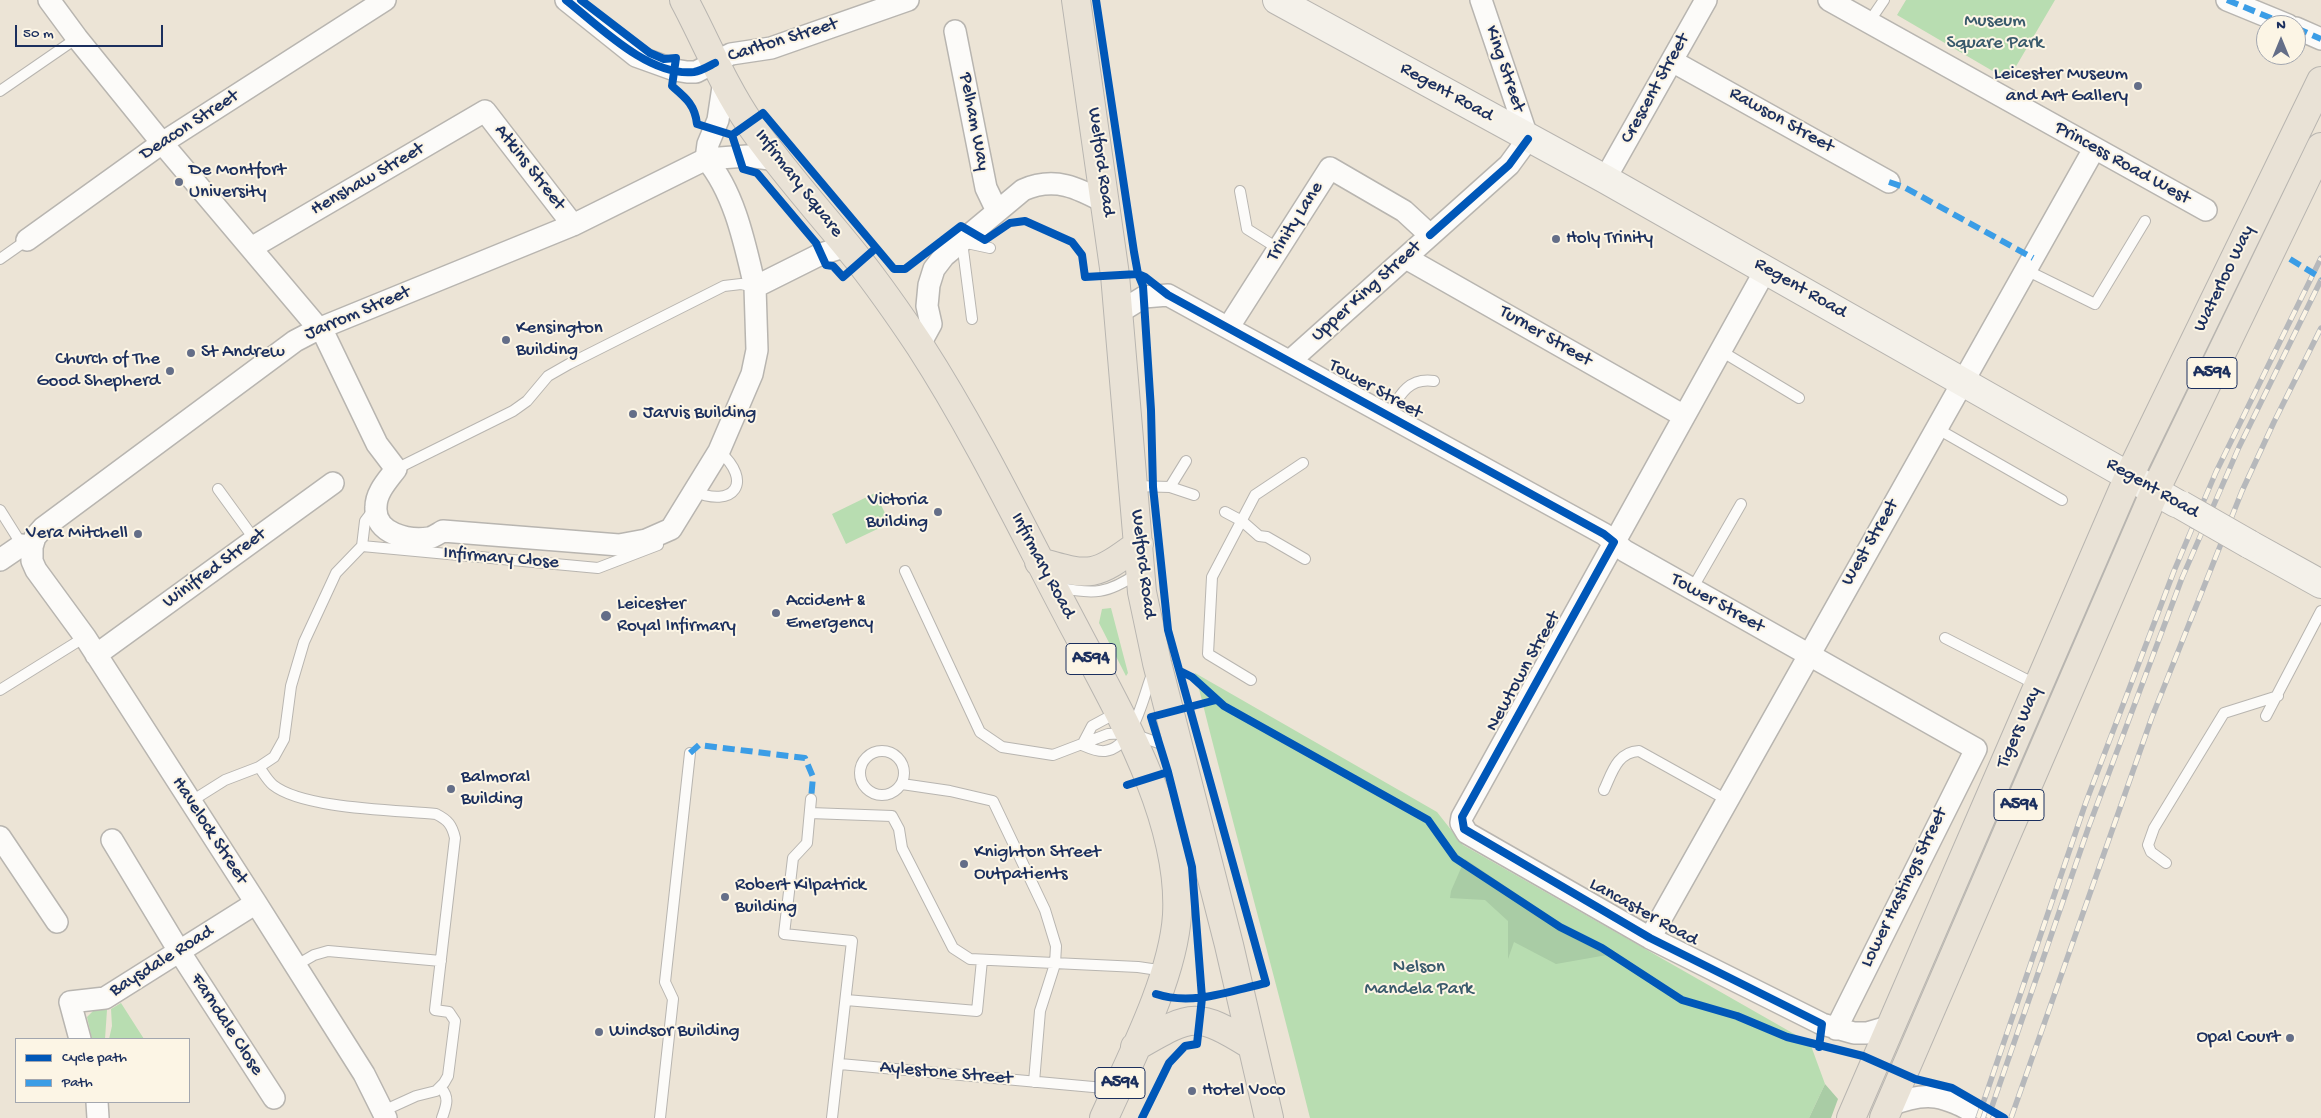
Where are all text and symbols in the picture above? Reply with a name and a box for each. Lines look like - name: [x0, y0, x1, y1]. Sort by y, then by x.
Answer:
- park label: Museum Square Park: [1947, 11, 2043, 55]
- street label: Carlton Street: [725, 13, 841, 69]
- scale bar: [18, 15, 165, 47]
- north arrow: [2256, 15, 2306, 65]
- text: N: [2276, 17, 2286, 34]
- street label: King Street: [1479, 23, 1529, 115]
- text: 50 m: [23, 25, 54, 43]
- street label: Crescent Street: [1616, 30, 1696, 148]
- street label: Regent Road: [1395, 58, 1497, 128]
- place label: Leicester Museum and Art Gallery: [1994, 64, 2128, 108]
- street label: Pelham Way: [952, 71, 994, 173]
- marker: Leicester Museum and Art Gallery: [2132, 80, 2144, 92]
- street label: Rawson Street: [1725, 83, 1837, 159]
- street label: Deacon Street: [136, 86, 244, 166]
- street label: Welford Road: [1081, 106, 1119, 218]
- street label: Princess Road West: [2050, 117, 2194, 211]
- street label: Atkins Street: [488, 121, 570, 215]
- street label: Infirmary Square: [749, 125, 847, 243]
- street label: Henshaw Street: [307, 138, 429, 222]
- place label: De Montfort University: [189, 160, 286, 204]
- marker: De Montfort University: [173, 176, 185, 188]
- street label: Trinity Lane: [1263, 178, 1329, 266]
- street label: Waterloo Way: [2189, 222, 2261, 336]
- place label: Holy Trinity: [1566, 228, 1653, 250]
- marker: Holy Trinity: [1550, 233, 1562, 245]
- street label: Upper King Street: [1307, 237, 1427, 347]
- street label: Regent Road: [1750, 253, 1850, 325]
- street label: Jarrom Street: [302, 282, 414, 346]
- street label: Turner Street: [1494, 301, 1596, 373]
- place label: Kensington Building: [516, 318, 603, 362]
- marker: Kensington Building: [500, 334, 512, 346]
- place label: St Andrew: [201, 342, 285, 364]
- marker: St Andrew: [185, 347, 197, 359]
- place label: Church of The Good Shepherd: [37, 349, 160, 393]
- street label: Tower Street: [1324, 355, 1426, 425]
- road number: A594: [2187, 358, 2237, 388]
- marker: Church of The Good Shepherd: [164, 365, 176, 377]
- place label: Jarvis Building: [643, 403, 756, 425]
- marker: Jarvis Building: [627, 408, 639, 420]
- street label: Regent Road: [2102, 453, 2202, 525]
- place label: Victoria Building: [866, 490, 928, 534]
- street label: West Street: [1837, 496, 1905, 590]
- marker: Victoria Building: [932, 506, 944, 518]
- street label: Welford Road: [1124, 508, 1160, 620]
- street label: Infirmary Road: [1005, 509, 1079, 623]
- place label: Vera Mitchell: [26, 523, 128, 545]
- street label: Winifred Street: [159, 524, 271, 614]
- marker: Vera Mitchell: [132, 528, 144, 540]
- street label: Infirmary Close: [442, 543, 560, 575]
- street label: Tower Street: [1666, 569, 1768, 639]
- place label: Accident & Emergency: [786, 591, 873, 635]
- place label: Leicester Royal Infirmary: [617, 594, 736, 638]
- marker: Accident & Emergency: [770, 607, 782, 619]
- street label: Newtown Street: [1482, 608, 1566, 736]
- marker: Leicester Royal Infirmary: [599, 609, 613, 623]
- road number: A594: [1066, 644, 1116, 674]
- street label: Tigers Way: [1993, 684, 2047, 772]
- place label: Balmoral Building: [461, 767, 530, 811]
- street label: Havelock Street: [166, 773, 252, 889]
- marker: Balmoral Building: [445, 783, 457, 795]
- road number: A594: [1994, 790, 2044, 820]
- street label: Lower Hastings Street: [1856, 804, 1954, 972]
- place label: Knighton Street Outpatients: [974, 842, 1100, 886]
- marker: Knighton Street Outpatients: [958, 858, 970, 870]
- street label: Lancaster Road: [1585, 874, 1701, 952]
- place label: Robert Kilpatrick Building: [735, 875, 866, 919]
- marker: Robert Kilpatrick Building: [719, 891, 731, 903]
- street label: Baysdale Road: [106, 921, 218, 1003]
- park label: Nelson Mandela Park: [1364, 957, 1474, 1001]
- street label: Farndale Close: [184, 970, 268, 1080]
- place label: Windsor Building: [609, 1021, 740, 1043]
- marker: Windsor Building: [593, 1026, 605, 1038]
- place label: Opal Court: [2196, 1027, 2280, 1049]
- marker: Opal Court: [2284, 1032, 2296, 1044]
- legend: [15, 1038, 190, 1103]
- text: Cycle path: [62, 1049, 127, 1067]
- street label: Aylestone Street: [879, 1057, 1013, 1091]
- road number: A594: [1095, 1068, 1145, 1098]
- text: Path: [62, 1074, 93, 1092]
- place label: Hotel Voco: [1202, 1080, 1286, 1102]
- marker: Hotel Voco: [1186, 1085, 1198, 1097]

